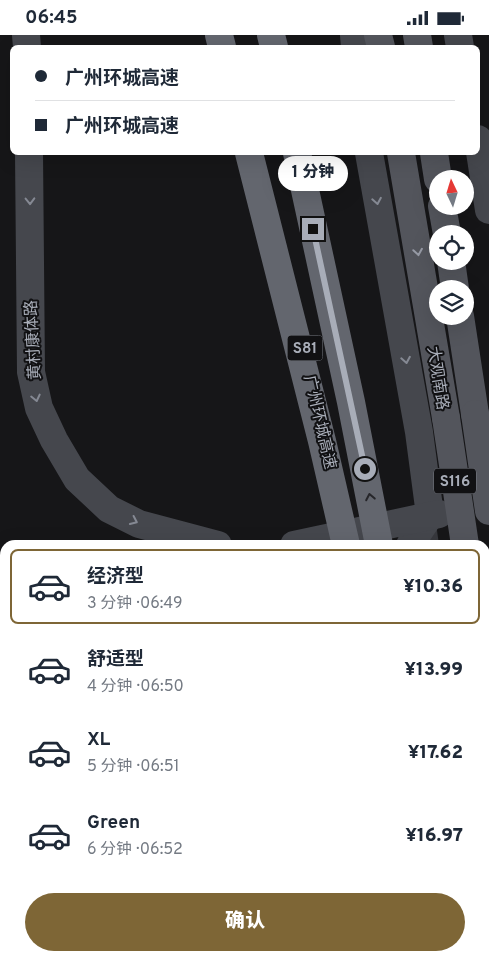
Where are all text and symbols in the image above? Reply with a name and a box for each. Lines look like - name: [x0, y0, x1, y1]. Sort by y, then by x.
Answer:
- text: 06:45: [25, 6, 78, 30]
- text: 广州环城高速: [65, 67, 179, 91]
- text: 广州环城高速: [65, 115, 179, 139]
- callout: 1 分钟: [278, 156, 348, 191]
- text: 1 分钟: [292, 163, 334, 183]
- north arrow: [429, 170, 474, 215]
- map controls: [429, 170, 474, 325]
- one-way arrow: [371, 196, 381, 205]
- one-way arrow: [25, 198, 35, 205]
- route end: [302, 218, 324, 240]
- button: locate: [429, 225, 474, 270]
- one-way arrow: [413, 248, 423, 257]
- button: layers: [429, 280, 474, 325]
- street label: 黄村康体路: [22, 299, 46, 380]
- road number: S81: [288, 335, 322, 361]
- street label: 大观南路: [422, 345, 452, 411]
- one-way arrow: [400, 356, 410, 365]
- street label: 广州环城高速: [299, 373, 340, 471]
- one-way arrow: [31, 394, 41, 403]
- route start: [354, 458, 376, 480]
- road number: S116: [434, 469, 476, 493]
- one-way arrow: [366, 493, 376, 502]
- one-way arrow: [129, 515, 138, 525]
- icon: car: [27, 564, 72, 609]
- text: 经济型: [87, 565, 144, 589]
- text: ¥10.36: [403, 575, 463, 599]
- text: 3 分钟 · 06:49: [87, 594, 183, 614]
- icon: car: [27, 647, 72, 692]
- text: 舒适型: [87, 648, 144, 672]
- text: ¥13.99: [404, 658, 463, 682]
- text: 4 分钟 · 06:50: [87, 677, 184, 697]
- text: XL: [87, 728, 110, 752]
- icon: car: [27, 730, 72, 775]
- text: ¥17.62: [408, 741, 463, 765]
- text: 5 分钟 · 06:51: [87, 757, 180, 777]
- text: Green: [87, 811, 140, 835]
- icon: car: [27, 813, 72, 858]
- text: ¥16.97: [405, 824, 463, 848]
- text: 6 分钟 · 06:52: [87, 840, 183, 860]
- button: 确认: [25, 893, 465, 951]

